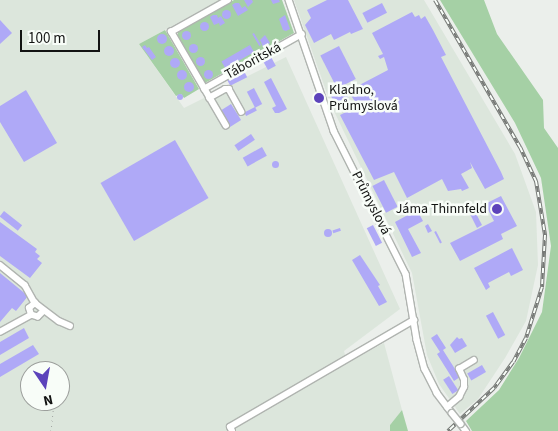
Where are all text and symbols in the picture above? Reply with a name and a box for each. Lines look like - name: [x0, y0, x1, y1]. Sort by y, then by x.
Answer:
- scale bar: [22, 20, 102, 52]
- text: 100 m: [28, 28, 66, 49]
- street label: Táboritská: [222, 39, 284, 83]
- place label: Kladno, Průmyslová: [329, 82, 398, 114]
- marker: Kladno, Průmyslová: [313, 92, 325, 104]
- street label: Průmyslová: [348, 169, 394, 237]
- place label: Jáma Thinnfeld: [396, 201, 487, 217]
- marker: Jáma Thinnfeld: [491, 203, 503, 215]
- north arrow: [20, 361, 70, 411]
- text: N: [41, 389, 55, 410]

